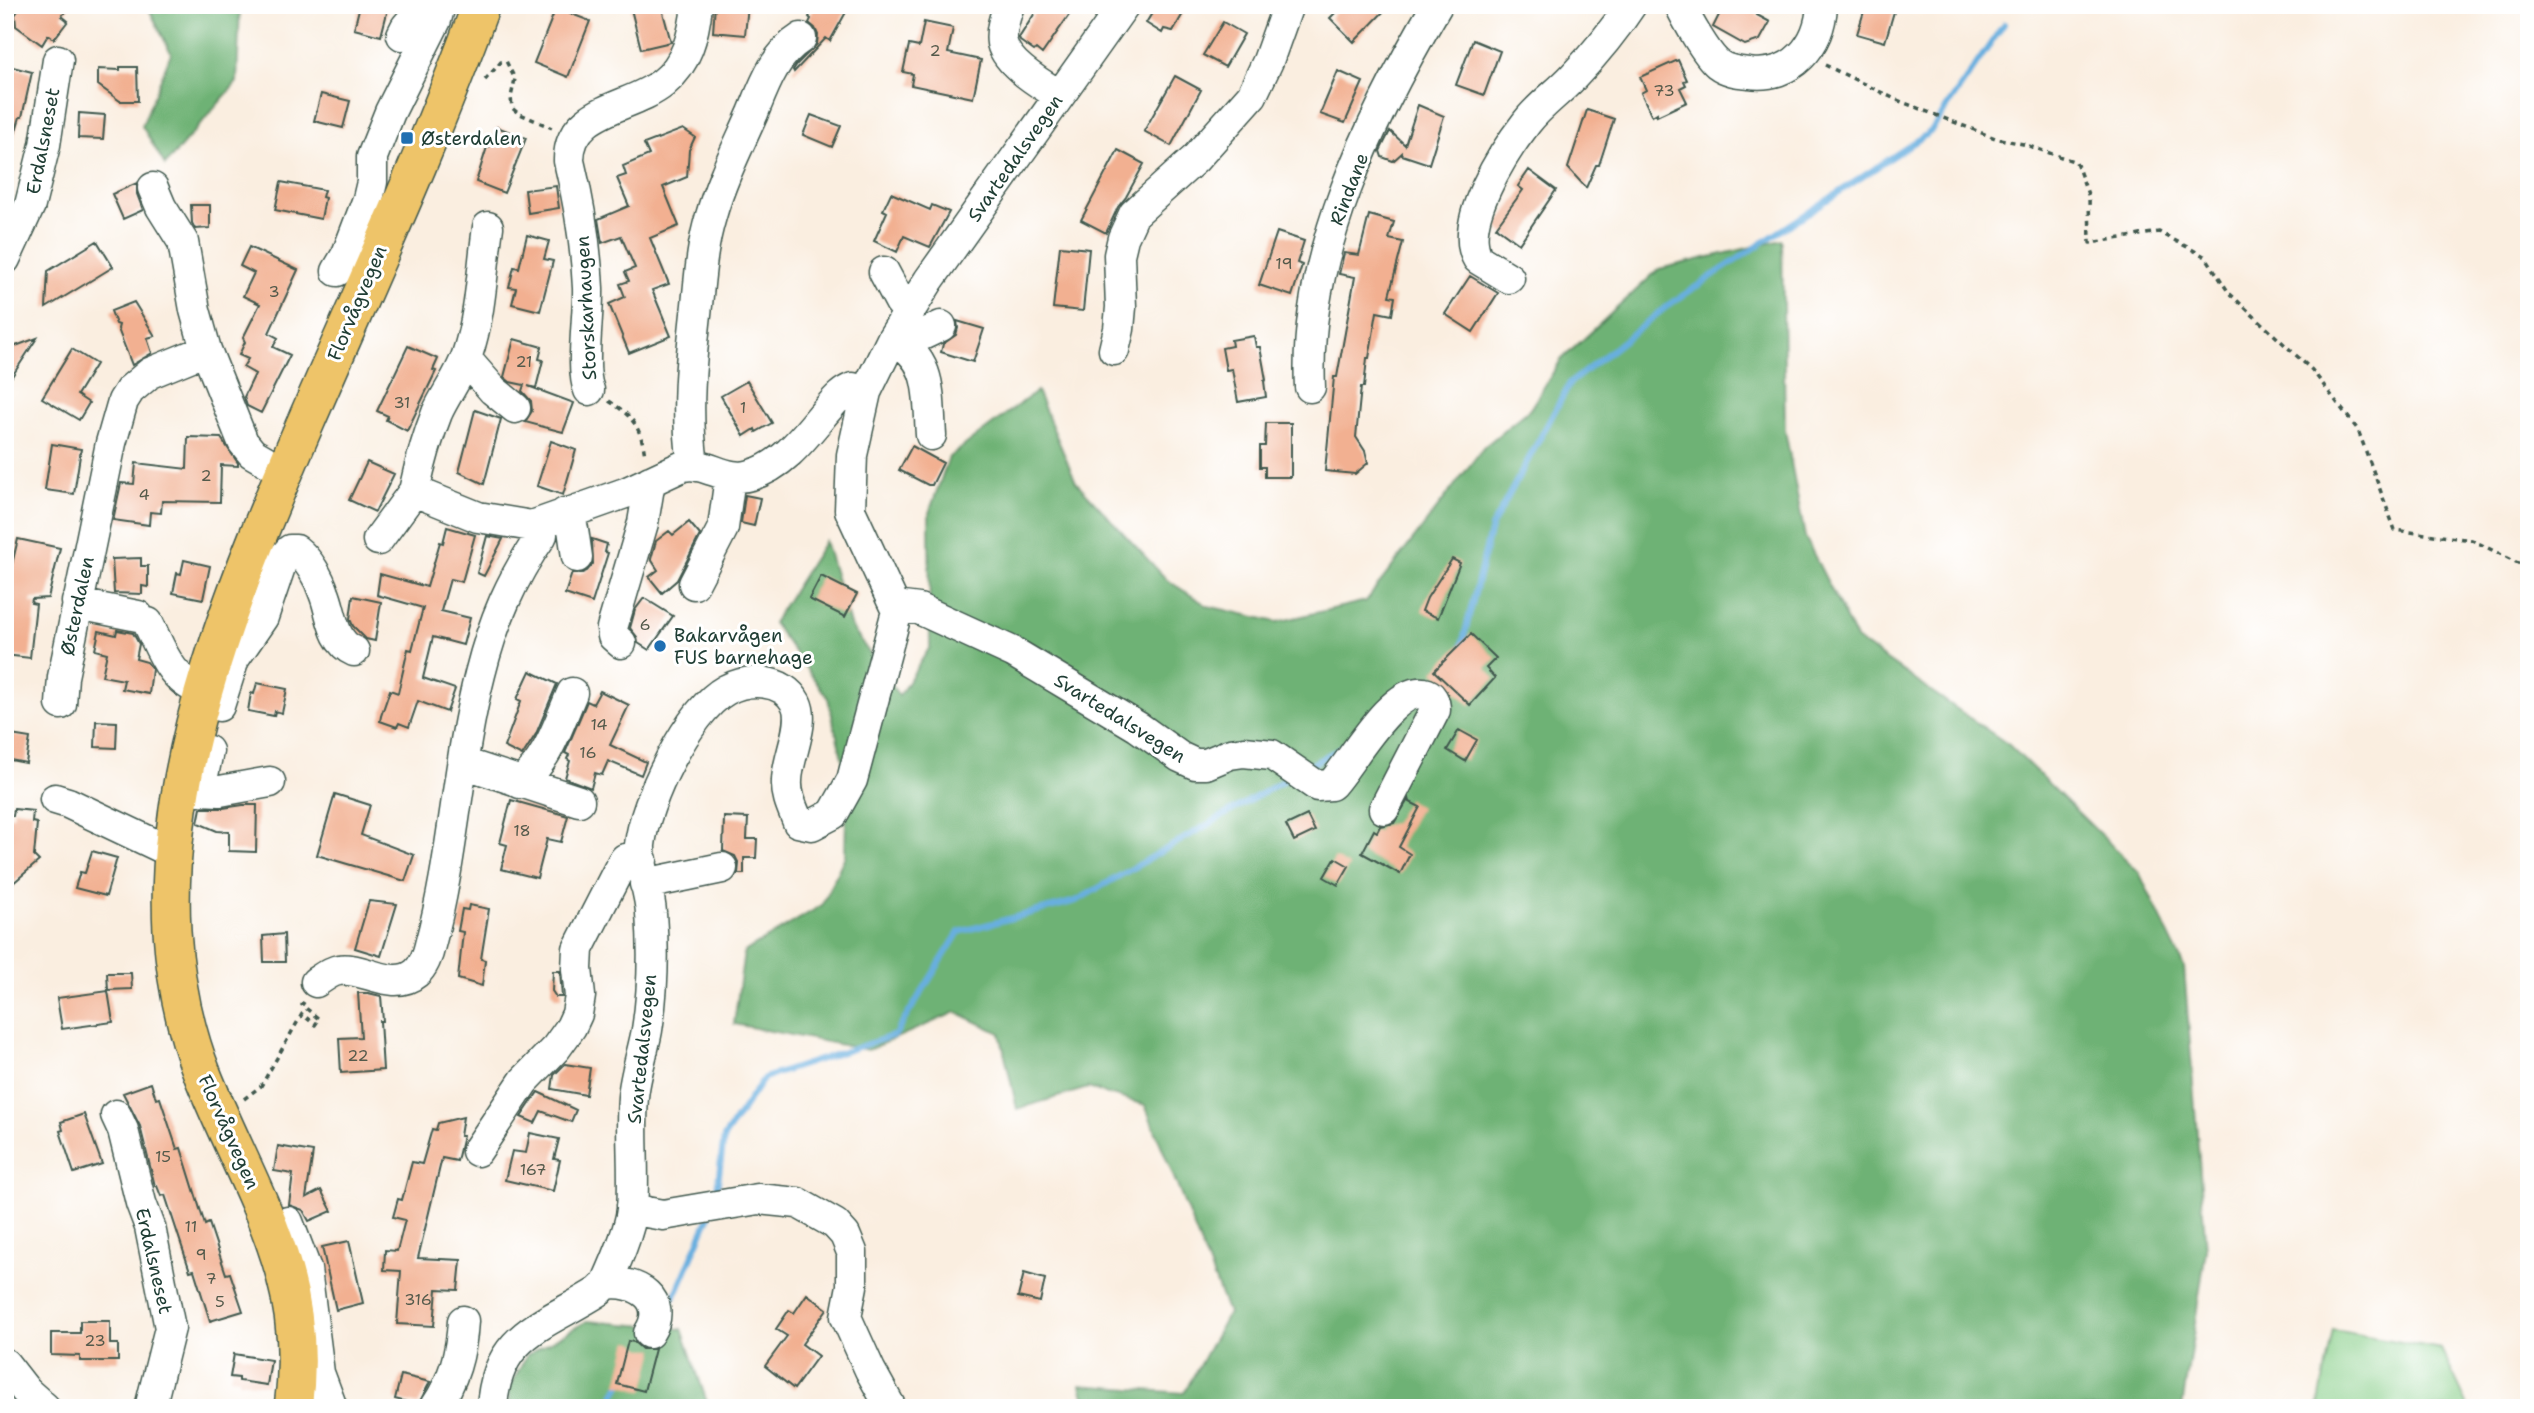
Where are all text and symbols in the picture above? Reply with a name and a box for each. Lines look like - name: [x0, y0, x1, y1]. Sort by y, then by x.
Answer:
- house number: 2: [929, 40, 941, 61]
- house number: 73: [1653, 80, 1675, 101]
- street label: Erdalsneset: [20, 86, 66, 196]
- street label: Svartedalsvegen: [962, 89, 1068, 227]
- place label: Østerdalen: [421, 126, 522, 151]
- marker: Østerdalen: [399, 130, 415, 146]
- street label: Rindane: [1324, 149, 1374, 229]
- street label: Storskarhaugen: [570, 235, 602, 381]
- street label: Florvågvegen: [322, 242, 392, 364]
- house number: 19: [1275, 253, 1293, 274]
- house number: 3: [268, 281, 280, 302]
- house number: 21: [515, 351, 533, 372]
- house number: 31: [393, 392, 411, 413]
- house number: 1: [740, 397, 746, 418]
- house number: 2: [200, 465, 212, 486]
- house number: 4: [138, 484, 150, 505]
- street label: Østerdalen: [54, 554, 100, 658]
- house number: 6: [639, 614, 651, 635]
- place label: Bakarvågen FUS barnehage: [674, 623, 813, 670]
- marker: Bakarvågen FUS barnehage: [652, 638, 668, 654]
- street label: Svartedalsvegen: [1050, 668, 1190, 768]
- house number: 14: [590, 714, 608, 735]
- house number: 16: [579, 742, 597, 763]
- house number: 18: [513, 820, 531, 841]
- street label: Svartedalsvegen: [622, 973, 662, 1125]
- house number: 22: [347, 1045, 369, 1066]
- street label: Florvågvegen: [193, 1071, 265, 1193]
- house number: 15: [155, 1146, 171, 1167]
- house number: 167: [520, 1159, 546, 1180]
- street label: Erdalsneset: [130, 1206, 178, 1316]
- house number: 11: [185, 1216, 197, 1237]
- house number: 9: [195, 1244, 207, 1265]
- house number: 7: [205, 1268, 217, 1289]
- house number: 316: [404, 1289, 432, 1310]
- house number: 5: [215, 1291, 225, 1312]
- house number: 23: [84, 1330, 106, 1351]

